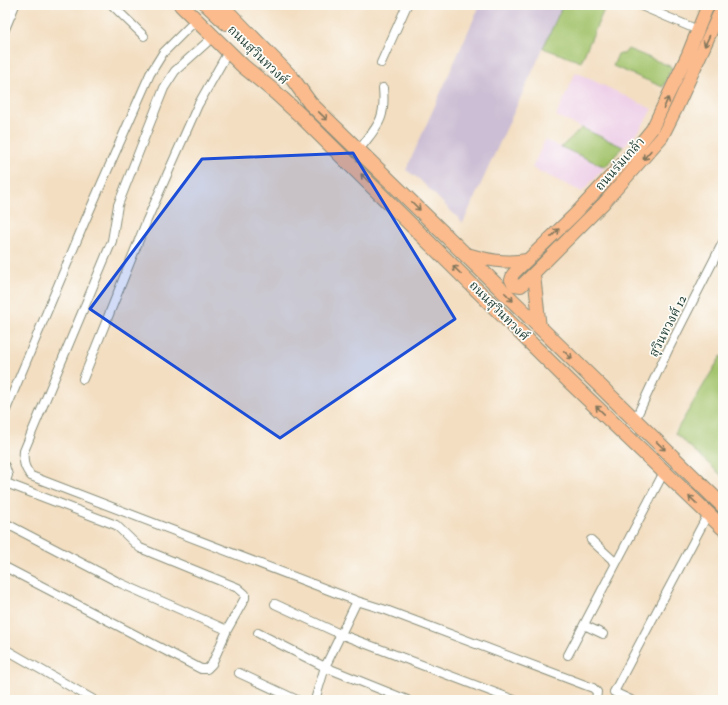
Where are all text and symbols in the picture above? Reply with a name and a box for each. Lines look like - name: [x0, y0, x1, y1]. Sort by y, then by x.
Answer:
- street label: ถนนสุวินทวงศ์: [224, 22, 292, 88]
- one-way arrow: [703, 34, 710, 46]
- one-way arrow: [663, 97, 670, 109]
- one-way arrow: [318, 111, 328, 121]
- street label: ถนนร่มเกล้า: [592, 134, 648, 194]
- one-way arrow: [643, 150, 652, 160]
- one-way arrow: [360, 173, 370, 183]
- one-way arrow: [411, 201, 421, 211]
- one-way arrow: [550, 228, 560, 238]
- one-way arrow: [452, 265, 462, 275]
- street label: ถนนสุวินทวงศ์: [466, 278, 532, 344]
- one-way arrow: [504, 292, 514, 302]
- street label: สุวินทวงศ์ 12: [646, 292, 691, 360]
- one-way arrow: [563, 350, 573, 360]
- one-way arrow: [595, 405, 605, 415]
- one-way arrow: [656, 441, 666, 451]
- one-way arrow: [688, 495, 698, 505]

